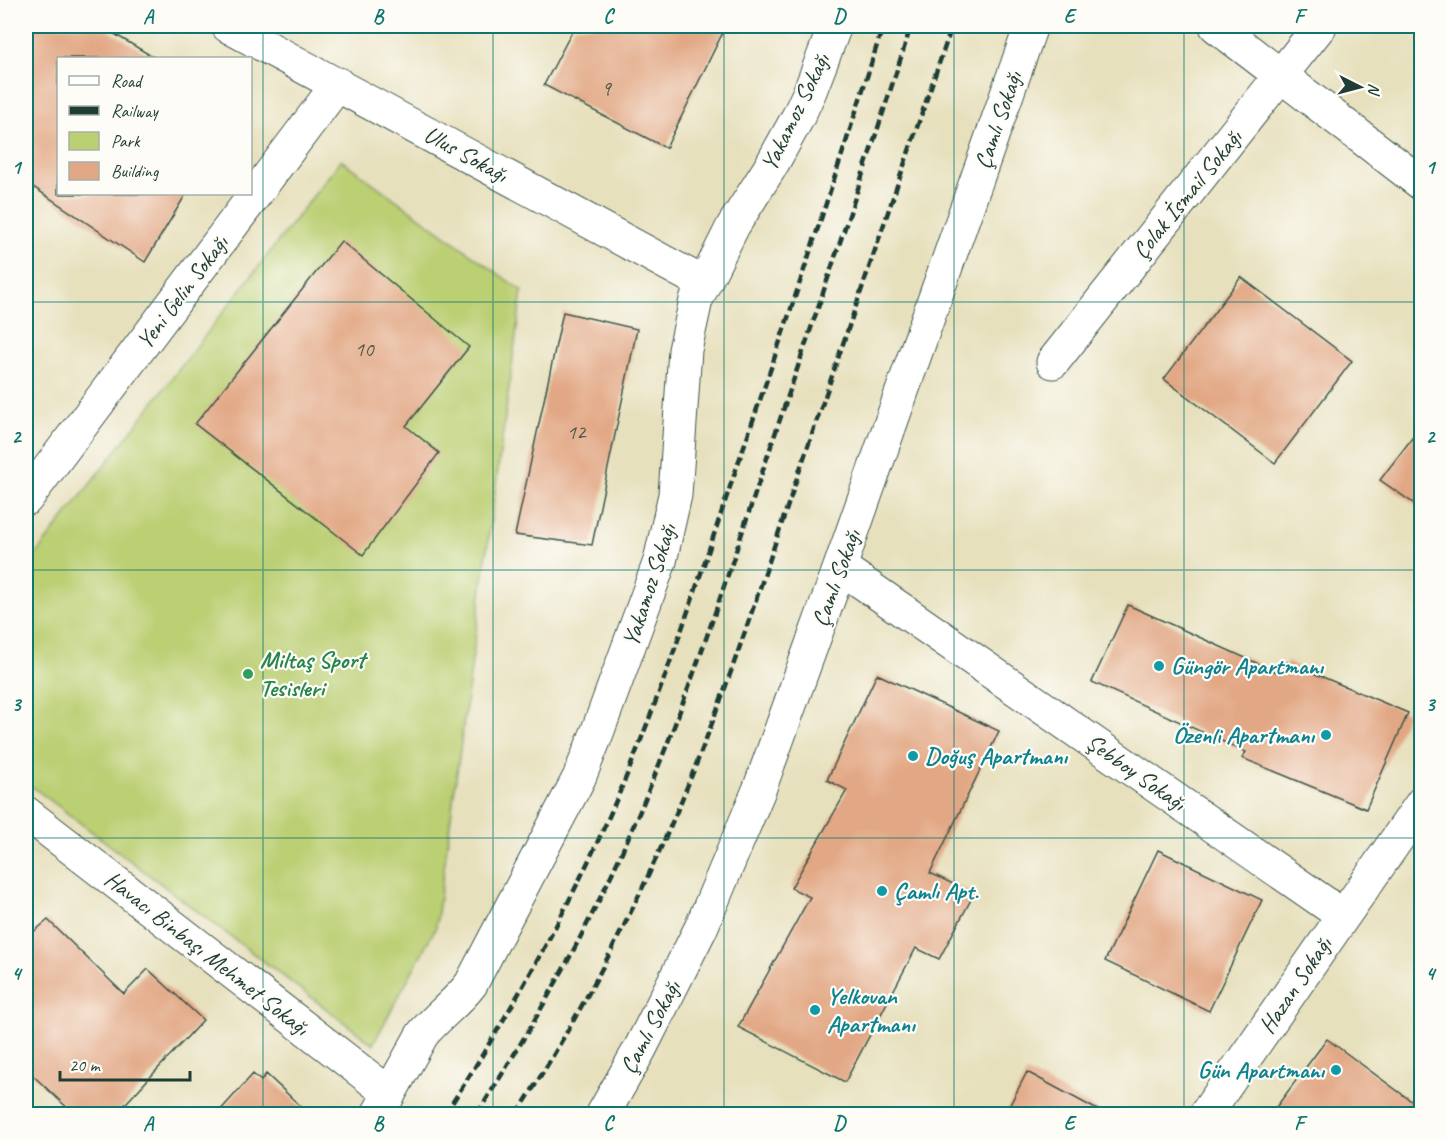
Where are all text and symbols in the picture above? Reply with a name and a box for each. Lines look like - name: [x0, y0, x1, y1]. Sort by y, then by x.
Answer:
- text: A: [143, 4, 155, 29]
- text: B: [373, 4, 385, 29]
- text: C: [603, 4, 615, 29]
- text: D: [833, 4, 847, 29]
- text: E: [1064, 4, 1078, 29]
- text: F: [1294, 4, 1308, 29]
- street label: Yakamoz Sokağı: [754, 47, 837, 176]
- legend: [57, 57, 252, 195]
- north arrow: [1330, 57, 1390, 117]
- street label: Çamlı Sokağı: [967, 66, 1029, 173]
- text: Road: [111, 70, 144, 92]
- house number: 9: [601, 75, 612, 101]
- text: N: [1363, 82, 1384, 98]
- text: Railway: [111, 100, 159, 122]
- street label: Ulus Sokağı: [419, 119, 514, 190]
- street label: Çolak İsmail Sokağı: [1126, 122, 1249, 265]
- text: Park: [111, 130, 141, 152]
- text: 1: [12, 155, 23, 180]
- text: 1: [1426, 155, 1437, 180]
- text: Building: [111, 160, 160, 182]
- street label: Yeni Gelin Sokağı: [129, 228, 235, 355]
- house number: 10: [355, 336, 375, 362]
- house number: 12: [567, 419, 587, 445]
- text: 2: [12, 424, 23, 449]
- text: 2: [1426, 424, 1437, 449]
- street label: Yakamoz Sokağı: [615, 518, 683, 650]
- street label: Çamlı Sokağı: [805, 524, 868, 631]
- place label: Miltaş Sport Tesisleri: [260, 645, 369, 703]
- place label: Güngör Apartmanı: [1171, 651, 1325, 681]
- marker: Güngör Apartmanı: [1152, 659, 1166, 673]
- marker: Miltaş Sport Tesisleri: [241, 667, 255, 681]
- text: 3: [12, 692, 23, 717]
- text: 3: [1426, 692, 1437, 717]
- place label: Özenli Apartmanı: [1173, 720, 1316, 750]
- street label: Şebboy Sokağı: [1080, 727, 1193, 818]
- marker: Özenli Apartmanı: [1319, 728, 1333, 742]
- place label: Doğuş Apartmanı: [925, 741, 1069, 771]
- marker: Doğuş Apartmanı: [906, 749, 920, 763]
- street label: Havacı Binbaşı Mehmet Sokağı: [99, 864, 316, 1043]
- place label: Çamlı Apt.: [894, 876, 980, 906]
- marker: Çamlı Apt.: [875, 884, 889, 898]
- street label: Hazan Sokağı: [1252, 930, 1339, 1039]
- text: 4: [12, 961, 24, 986]
- text: 4: [1426, 961, 1438, 986]
- street label: Çamlı Sokağı: [613, 974, 688, 1079]
- place label: Yelkovan Apartmanı: [827, 981, 916, 1039]
- marker: Yelkovan Apartmanı: [808, 1003, 822, 1017]
- scale bar: [60, 1044, 190, 1082]
- text: 20 m: [69, 1054, 102, 1076]
- place label: Gün Apartmanı: [1198, 1055, 1326, 1085]
- marker: Gün Apartmanı: [1329, 1063, 1343, 1077]
- text: A: [143, 1111, 155, 1136]
- text: B: [373, 1111, 385, 1136]
- text: C: [603, 1111, 615, 1136]
- text: D: [833, 1111, 847, 1136]
- text: E: [1064, 1111, 1078, 1136]
- text: F: [1294, 1111, 1308, 1136]

